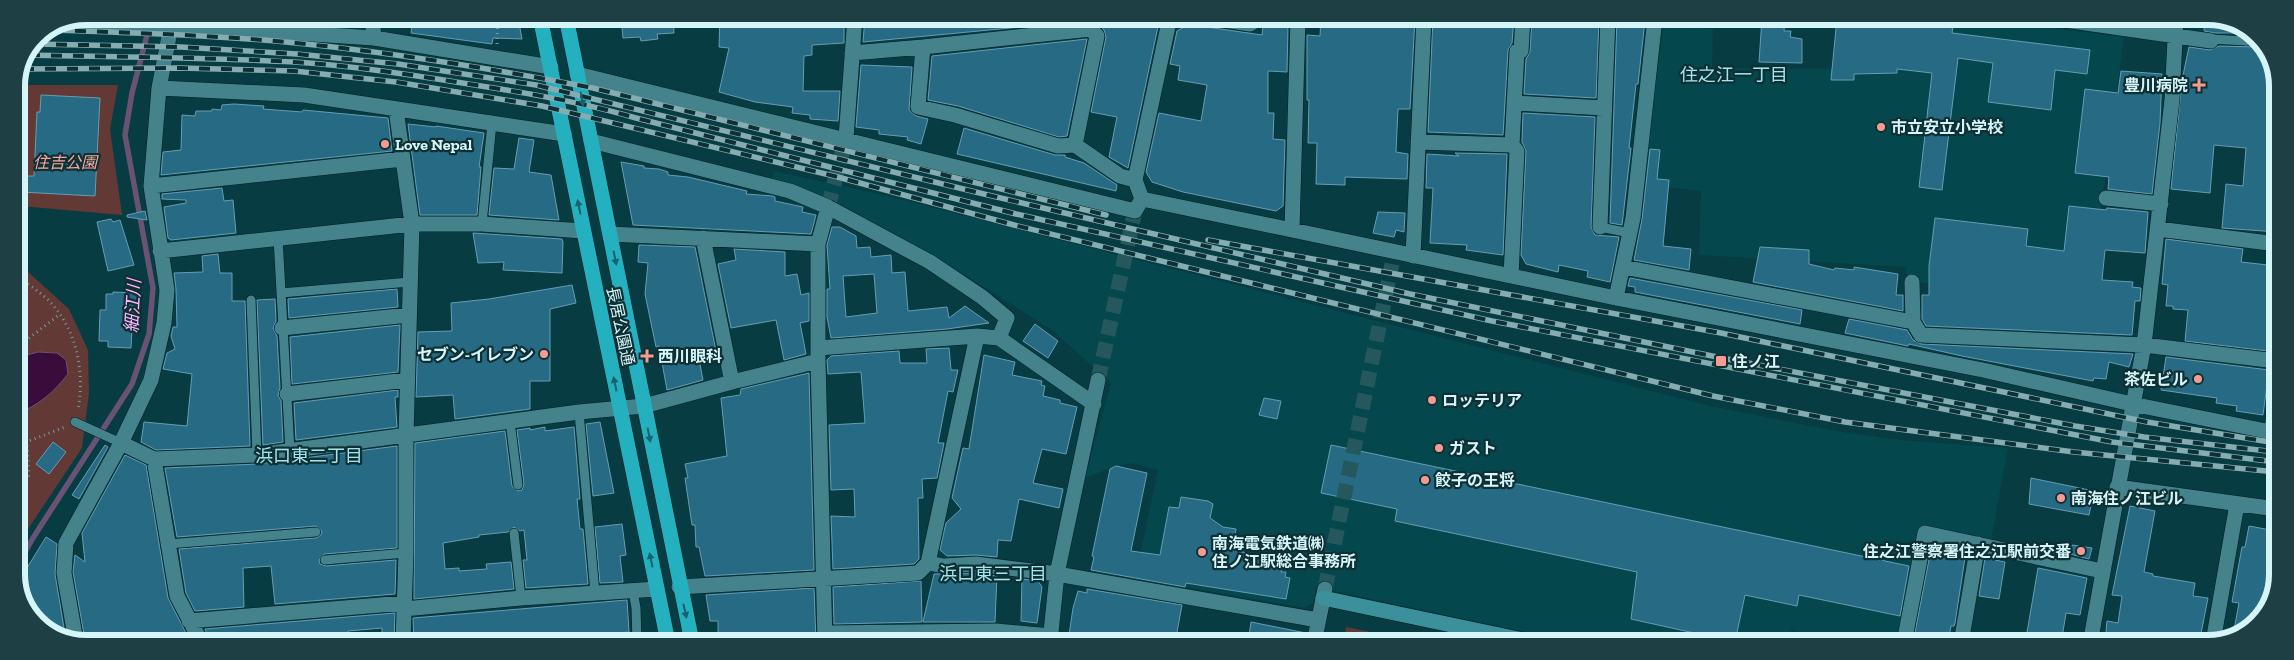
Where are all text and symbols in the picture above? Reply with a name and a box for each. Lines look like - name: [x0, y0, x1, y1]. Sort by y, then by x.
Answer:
- district label: 住之江一丁目: [1680, 64, 1788, 86]
- place label: 豊川病院: [2124, 76, 2188, 95]
- marker: 豊川病院: [2192, 78, 2206, 92]
- one-way arrow: [579, 91, 587, 107]
- place label: 市立安立小学校: [1891, 118, 2003, 137]
- marker: 市立安立小学校: [1875, 121, 1887, 133]
- place label: Love Nepal: [395, 135, 473, 154]
- marker: Love Nepal: [379, 138, 391, 150]
- park label: 住吉公園: [33, 153, 99, 172]
- one-way arrow: [574, 199, 582, 215]
- one-way arrow: [611, 251, 619, 267]
- water label: 細江川: [121, 276, 146, 334]
- street label: 長居公園通: [603, 285, 638, 367]
- place label: セブン-イレブン: [417, 345, 534, 364]
- place label: 西川眼科: [658, 347, 722, 366]
- marker: セブン-イレブン: [538, 348, 550, 360]
- marker: 西川眼科: [640, 349, 654, 363]
- place label: 住ノ江: [1731, 352, 1780, 371]
- marker: 住ノ江: [1714, 354, 1728, 368]
- place label: 茶佐ビル: [2124, 370, 2188, 389]
- marker: 茶佐ビル: [2192, 373, 2204, 385]
- one-way arrow: [611, 375, 619, 391]
- place label: ロッテリア: [1442, 391, 1522, 410]
- marker: ロッテリア: [1426, 394, 1438, 406]
- one-way arrow: [646, 427, 654, 443]
- place label: ガスト: [1449, 439, 1497, 458]
- marker: ガスト: [1433, 442, 1445, 454]
- district label: 浜口東二丁目: [255, 445, 363, 467]
- place label: 餃子の王将: [1435, 471, 1515, 490]
- marker: 餃子の王将: [1419, 474, 1431, 486]
- place label: 南海住ノ江ビル: [2071, 489, 2183, 508]
- marker: 南海住ノ江ビル: [2055, 492, 2067, 504]
- place label: 南海電気鉄道㈱ 住ノ江駅総合事務所: [1211, 534, 1356, 571]
- place label: 住之江警察署住之江駅前交番: [1862, 542, 2071, 561]
- marker: 住之江警察署住之江駅前交番: [2075, 545, 2087, 557]
- marker: 南海電気鉄道㈱ 住ノ江駅総合事務所: [1196, 546, 1208, 558]
- one-way arrow: [647, 552, 655, 568]
- district label: 浜口東三丁目: [939, 563, 1047, 585]
- one-way arrow: [681, 604, 689, 619]

